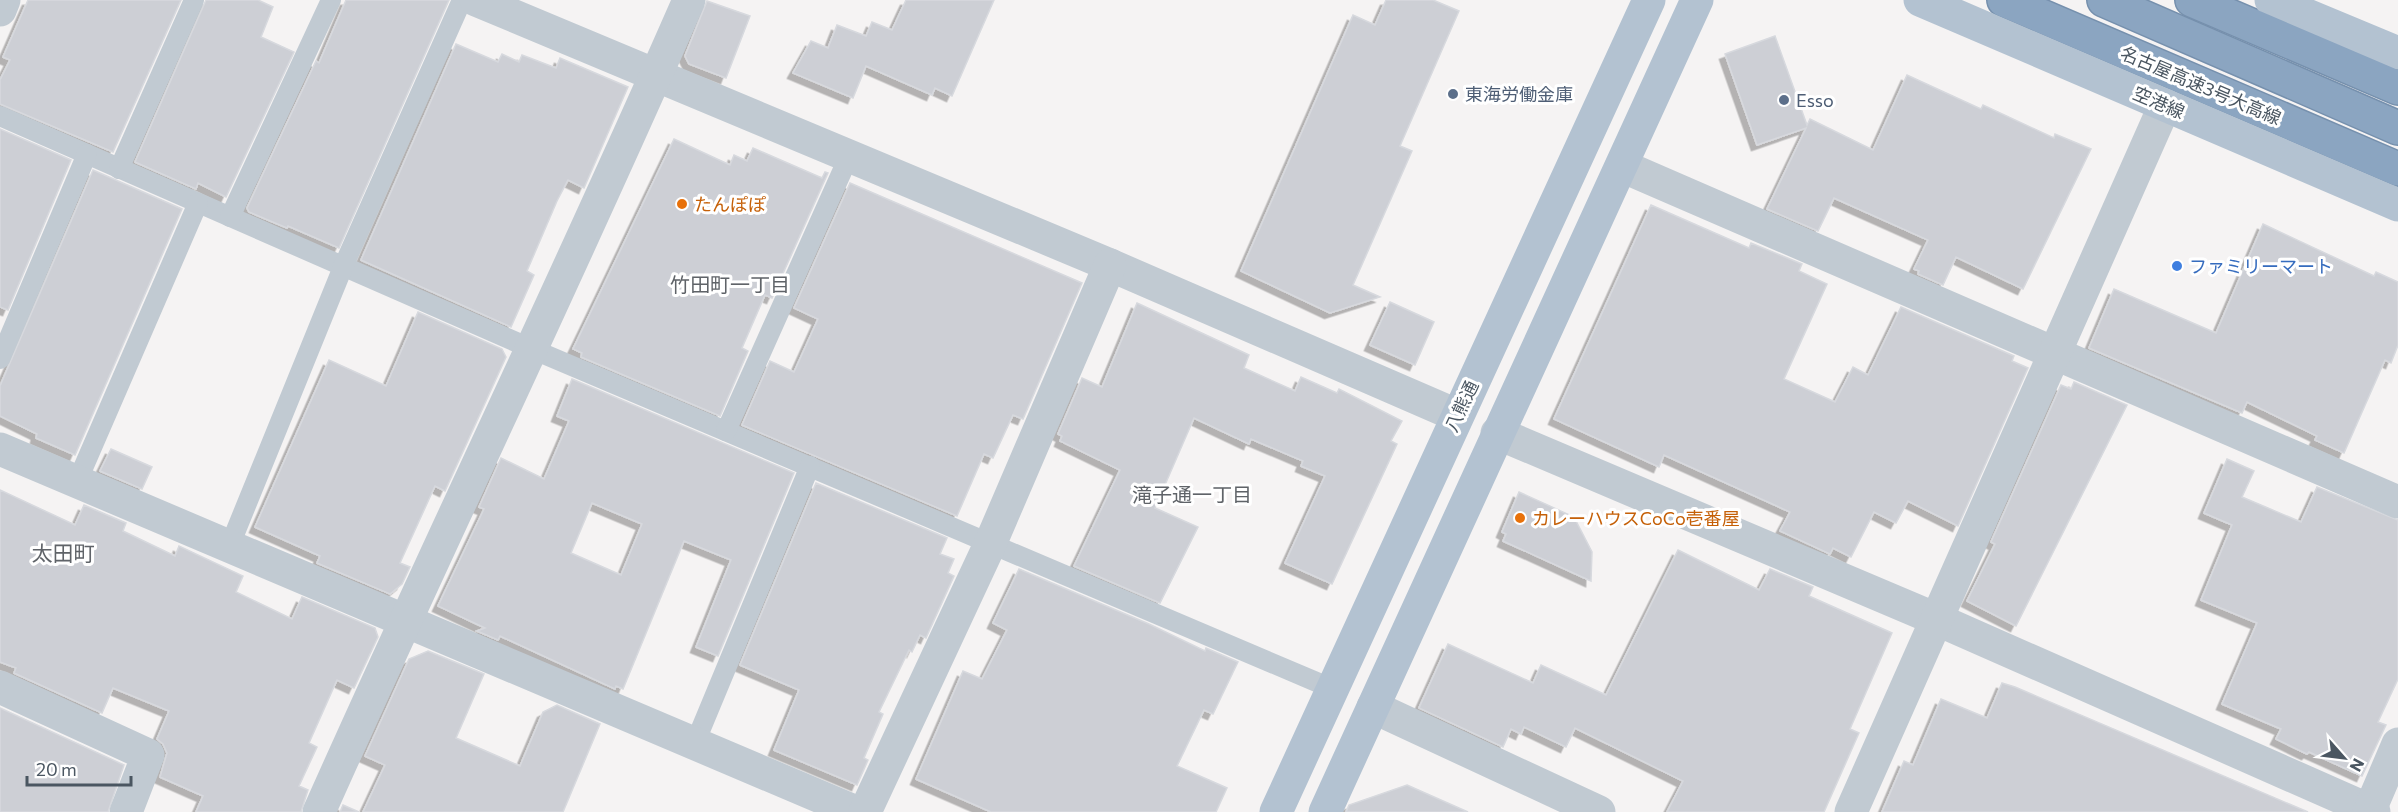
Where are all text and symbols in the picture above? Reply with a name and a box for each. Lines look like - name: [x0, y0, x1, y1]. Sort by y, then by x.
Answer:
- street label: 名古屋高速3号大高線: [2117, 41, 2285, 129]
- street label: 空港線: [2130, 81, 2188, 123]
- place label: 東海労働金庫: [1465, 83, 1573, 105]
- marker: 東海労働金庫: [1446, 87, 1460, 101]
- place label: Esso: [1796, 89, 1834, 111]
- marker: Esso: [1777, 93, 1791, 107]
- place label: たんぽぽ: [694, 193, 766, 215]
- marker: たんぽぽ: [675, 197, 689, 211]
- place label: ファミリーマート: [2189, 255, 2333, 277]
- marker: ファミリーマート: [2170, 259, 2184, 273]
- district label: 竹田町一丁目: [670, 272, 790, 296]
- street label: 八熊通: [1440, 377, 1482, 435]
- district label: 滝子通一丁目: [1132, 482, 1252, 506]
- place label: カレーハウスCoCo壱番屋: [1532, 507, 1740, 529]
- marker: カレーハウスCoCo壱番屋: [1513, 511, 1527, 525]
- district label: 太田町: [32, 540, 95, 565]
- north arrow: [2314, 728, 2374, 788]
- scale bar: [27, 749, 130, 787]
- text: N: [2346, 756, 2369, 775]
- text: 20 m: [36, 758, 77, 780]

